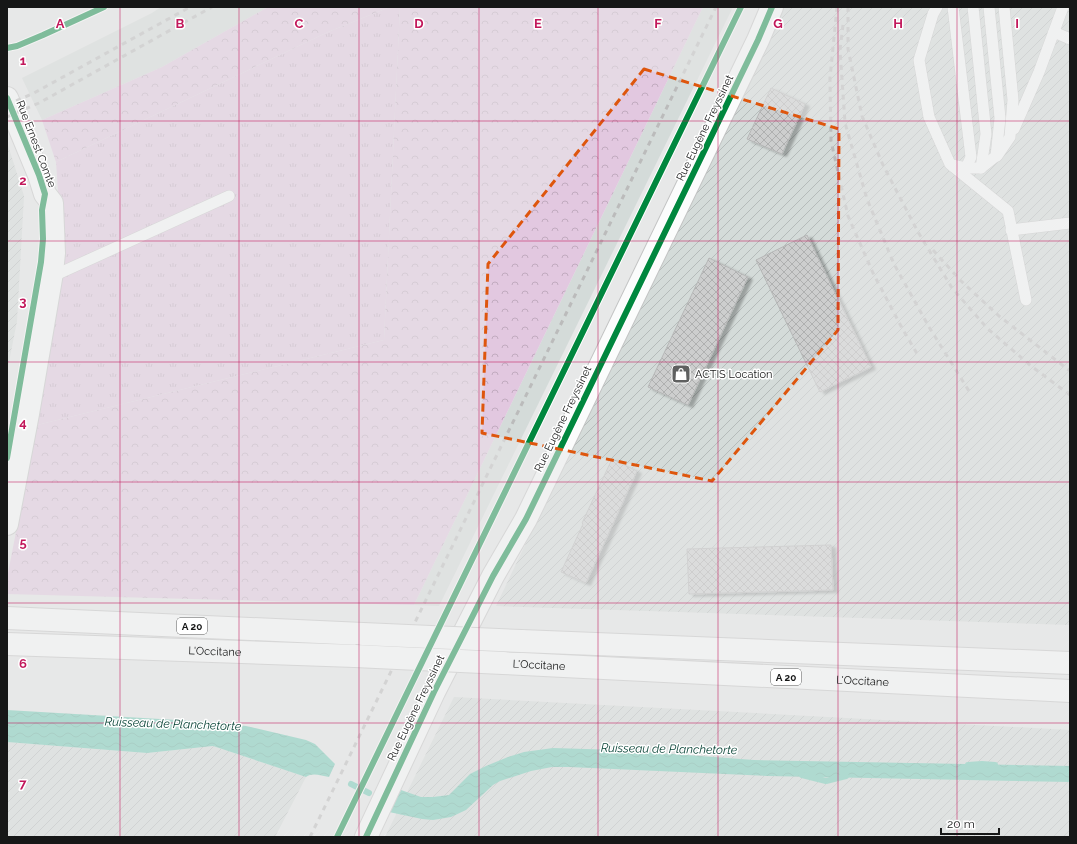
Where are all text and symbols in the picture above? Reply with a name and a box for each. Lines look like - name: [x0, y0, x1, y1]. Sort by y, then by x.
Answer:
- text: A: [56, 16, 65, 31]
- text: B: [176, 16, 185, 31]
- text: C: [295, 16, 304, 31]
- text: D: [414, 16, 424, 31]
- text: E: [534, 16, 542, 31]
- text: F: [654, 16, 662, 31]
- text: G: [773, 16, 783, 31]
- text: H: [893, 16, 903, 31]
- text: I: [1015, 16, 1019, 31]
- text: 1: [20, 53, 27, 68]
- street label: Rue Eugène Freyssinet: [674, 73, 736, 183]
- street label: Rue Ernest Comte: [13, 99, 59, 190]
- text: 2: [19, 173, 27, 188]
- text: 3: [19, 294, 27, 309]
- shop icon: ACTIS Location: [670, 363, 692, 385]
- street label: Rue Eugène Freyssinet: [532, 364, 594, 474]
- place label: ACTIS Location: [695, 368, 772, 381]
- text: 4: [19, 415, 27, 430]
- text: 5: [19, 535, 27, 550]
- road number: A 20: [177, 618, 207, 634]
- street label: L'Occitane: [188, 644, 242, 659]
- street label: Rue Eugène Freyssinet: [385, 653, 447, 763]
- text: 6: [19, 656, 27, 671]
- street label: L'Occitane: [512, 657, 566, 673]
- road number: A 20: [771, 669, 801, 685]
- street label: L'Occitane: [836, 673, 890, 689]
- water label: Ruisseau de Planchetorte: [105, 715, 242, 733]
- water label: Ruisseau de Planchetorte: [601, 741, 738, 757]
- text: 7: [19, 776, 27, 791]
- scale bar: [941, 810, 999, 836]
- text: 20 m: [947, 817, 975, 831]

